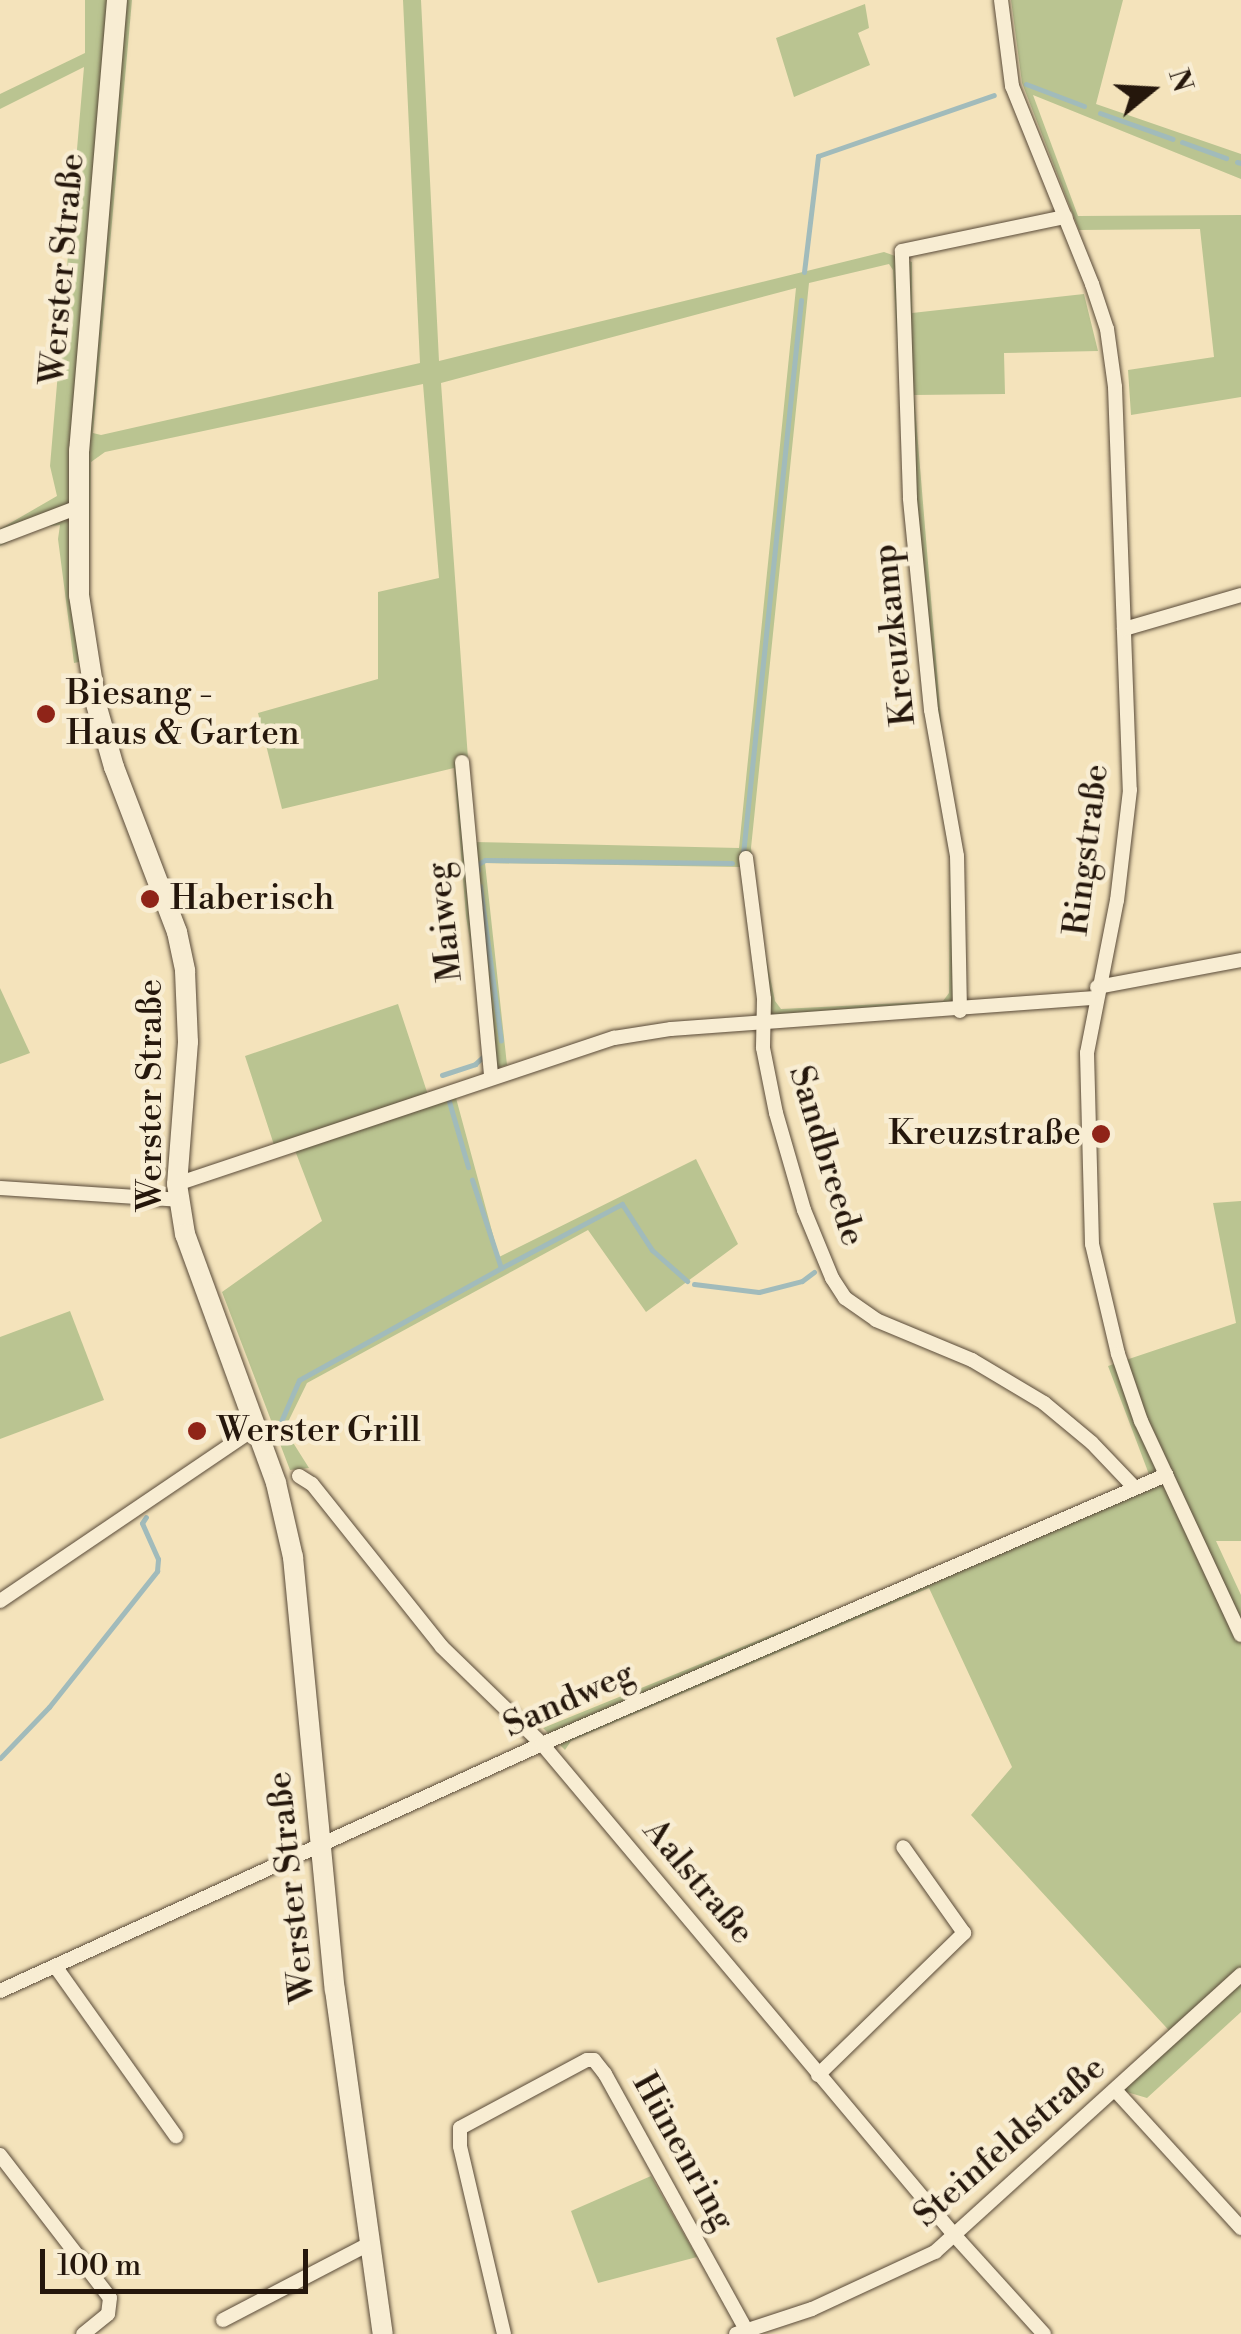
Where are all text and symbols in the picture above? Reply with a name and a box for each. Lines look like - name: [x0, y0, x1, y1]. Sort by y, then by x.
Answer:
- north arrow: [1101, 40, 1201, 140]
- text: N: [1160, 65, 1200, 97]
- street label: Werster Straße: [32, 151, 94, 387]
- street label: Kreuzkamp: [865, 542, 925, 728]
- place label: Biesang - Haus & Garten: [66, 673, 300, 755]
- marker: Biesang - Haus & Garten: [35, 703, 57, 725]
- street label: Ringstraße: [1056, 762, 1118, 938]
- street label: Maiweg: [418, 860, 472, 984]
- place label: Haberisch: [170, 878, 334, 920]
- marker: Haberisch: [139, 888, 161, 910]
- street label: Werster Straße: [130, 979, 172, 1211]
- street label: Sandbreede: [779, 1061, 873, 1251]
- place label: Kreuzstraße: [888, 1113, 1081, 1155]
- marker: Kreuzstraße: [1090, 1123, 1112, 1145]
- place label: Werster Grill: [217, 1410, 421, 1452]
- marker: Werster Grill: [186, 1420, 208, 1442]
- street label: Sandweg: [497, 1653, 641, 1747]
- street label: Werster Straße: [259, 1769, 325, 2005]
- street label: Aalstraße: [633, 1811, 763, 1953]
- street label: Steinfeldstraße: [906, 2047, 1114, 2237]
- street label: Hünenring: [623, 2066, 743, 2238]
- scale bar: [45, 2229, 312, 2291]
- text: 100 m: [57, 2247, 141, 2285]

